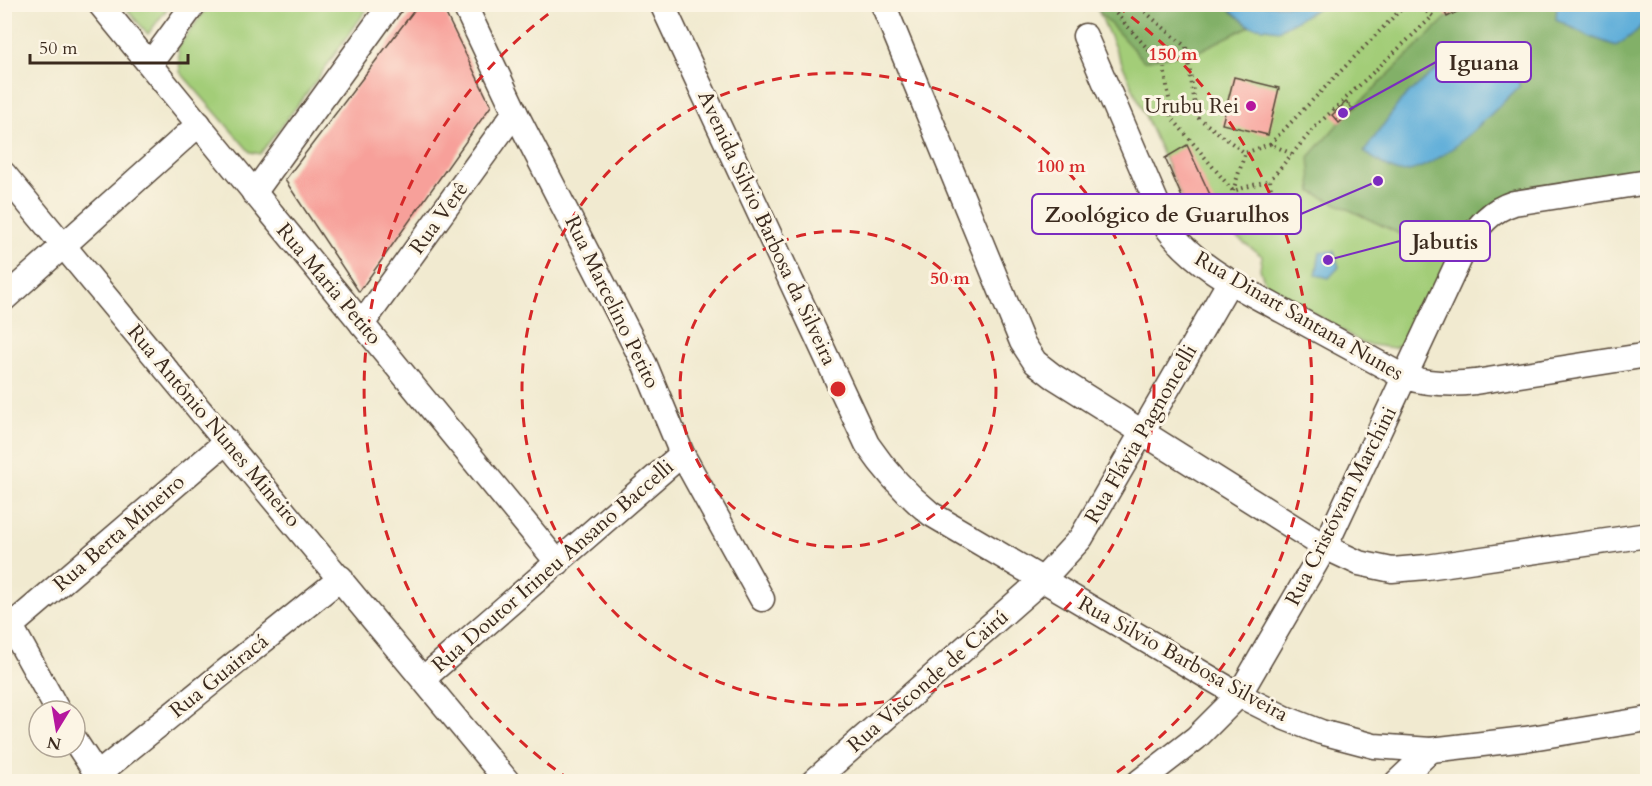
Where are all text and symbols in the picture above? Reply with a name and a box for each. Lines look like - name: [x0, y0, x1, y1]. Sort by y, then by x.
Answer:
- scale bar: [30, 27, 188, 65]
- text: 50 m: [39, 36, 78, 61]
- text: 150 m: [1148, 42, 1198, 67]
- callout: Iguana: [1436, 42, 1531, 82]
- text: Iguana: [1449, 48, 1519, 78]
- street label: Avenida Silvio Barbosa da Silveira: [690, 86, 844, 370]
- place label: Urubu Rei: [1144, 92, 1239, 121]
- marker: Urubu Rei: [1244, 99, 1258, 113]
- text: 100 m: [1036, 154, 1086, 179]
- street label: Rua Verê: [403, 176, 475, 260]
- callout: Zoológico de Guarulhos: [1032, 194, 1301, 234]
- text: Zoológico de Guarulhos: [1045, 200, 1289, 230]
- street label: Rua Marcelino Petito: [558, 211, 666, 393]
- street label: Rua Maria Petito: [270, 217, 388, 351]
- callout: Jabutis: [1400, 221, 1490, 261]
- text: Jabutis: [1409, 227, 1478, 257]
- street label: Rua Dinart Santana Nunes: [1189, 244, 1409, 388]
- text: 50 m: [930, 266, 970, 291]
- street label: Rua Antônio Nunes Mineiro: [121, 319, 307, 533]
- street label: Rua Flávia Pagnoncelli: [1078, 339, 1204, 529]
- centre of rings: [828, 379, 848, 399]
- street label: Rua Cristóvam Marchini: [1278, 401, 1404, 611]
- street label: Rua Doutor Irineu Ansano Baccelli: [426, 453, 680, 679]
- street label: Rua Berta Mineiro: [47, 468, 191, 598]
- street label: Rua Silvio Barbosa Silveira: [1073, 589, 1293, 729]
- street label: Rua Visconde de Cairú: [841, 603, 1015, 759]
- street label: Rua Guairacá: [164, 627, 274, 725]
- north arrow: [27, 699, 87, 759]
- text: N: [45, 731, 63, 755]

